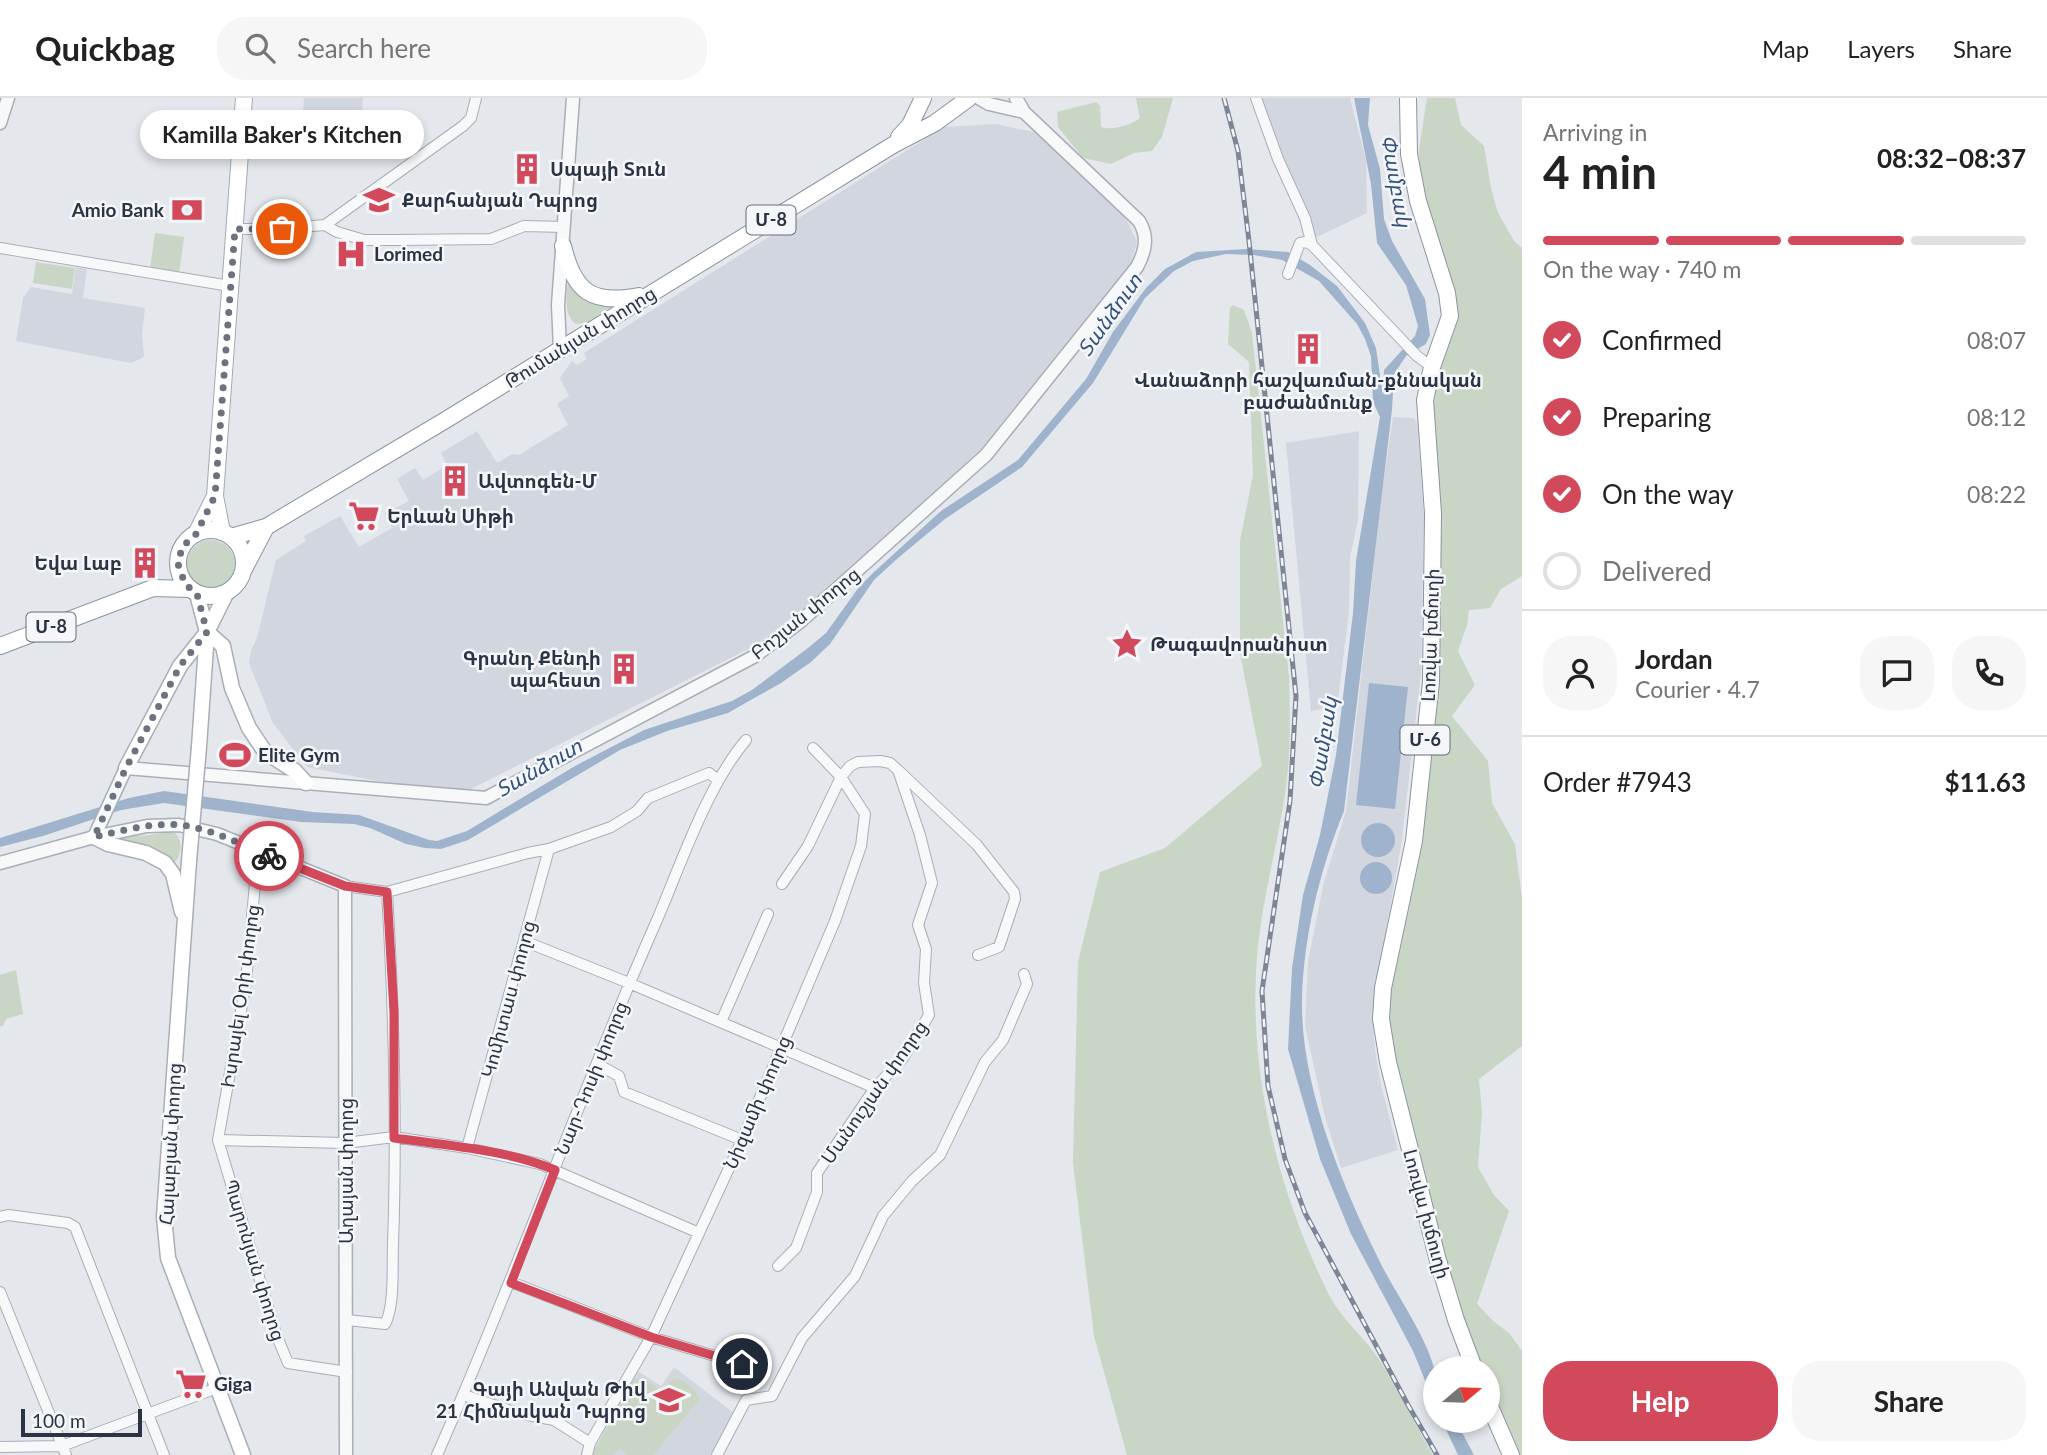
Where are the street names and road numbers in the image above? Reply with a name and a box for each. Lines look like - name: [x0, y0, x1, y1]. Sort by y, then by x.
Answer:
- road number: Մ-8: [746, 205, 796, 234]
- street label: Թումանյան փողոց: [500, 281, 660, 393]
- street label: Բոշյան փողոց: [745, 562, 865, 664]
- street label: Լոռվա խճուղի: [1416, 568, 1444, 702]
- road number: Մ-8: [26, 612, 76, 642]
- road number: Մ-6: [1400, 726, 1450, 754]
- street label: Իսրայել Օրի փողոց: [215, 903, 265, 1089]
- street label: Կոմիտաս փողոց: [475, 918, 541, 1080]
- street label: Նար-Դոսի փողոց: [549, 998, 633, 1158]
- street label: Մանուշյան փողոց: [816, 1016, 932, 1168]
- street label: Նիզամի փողոց: [718, 1032, 796, 1172]
- street label: Հալաբյան փողոց: [154, 1062, 186, 1226]
- street label: Աղայան փողոց: [334, 1098, 358, 1244]
- street label: Լոռվա խճուղի: [1398, 1146, 1456, 1282]
- street label: Պարոնյան փողոց: [219, 1176, 291, 1344]

